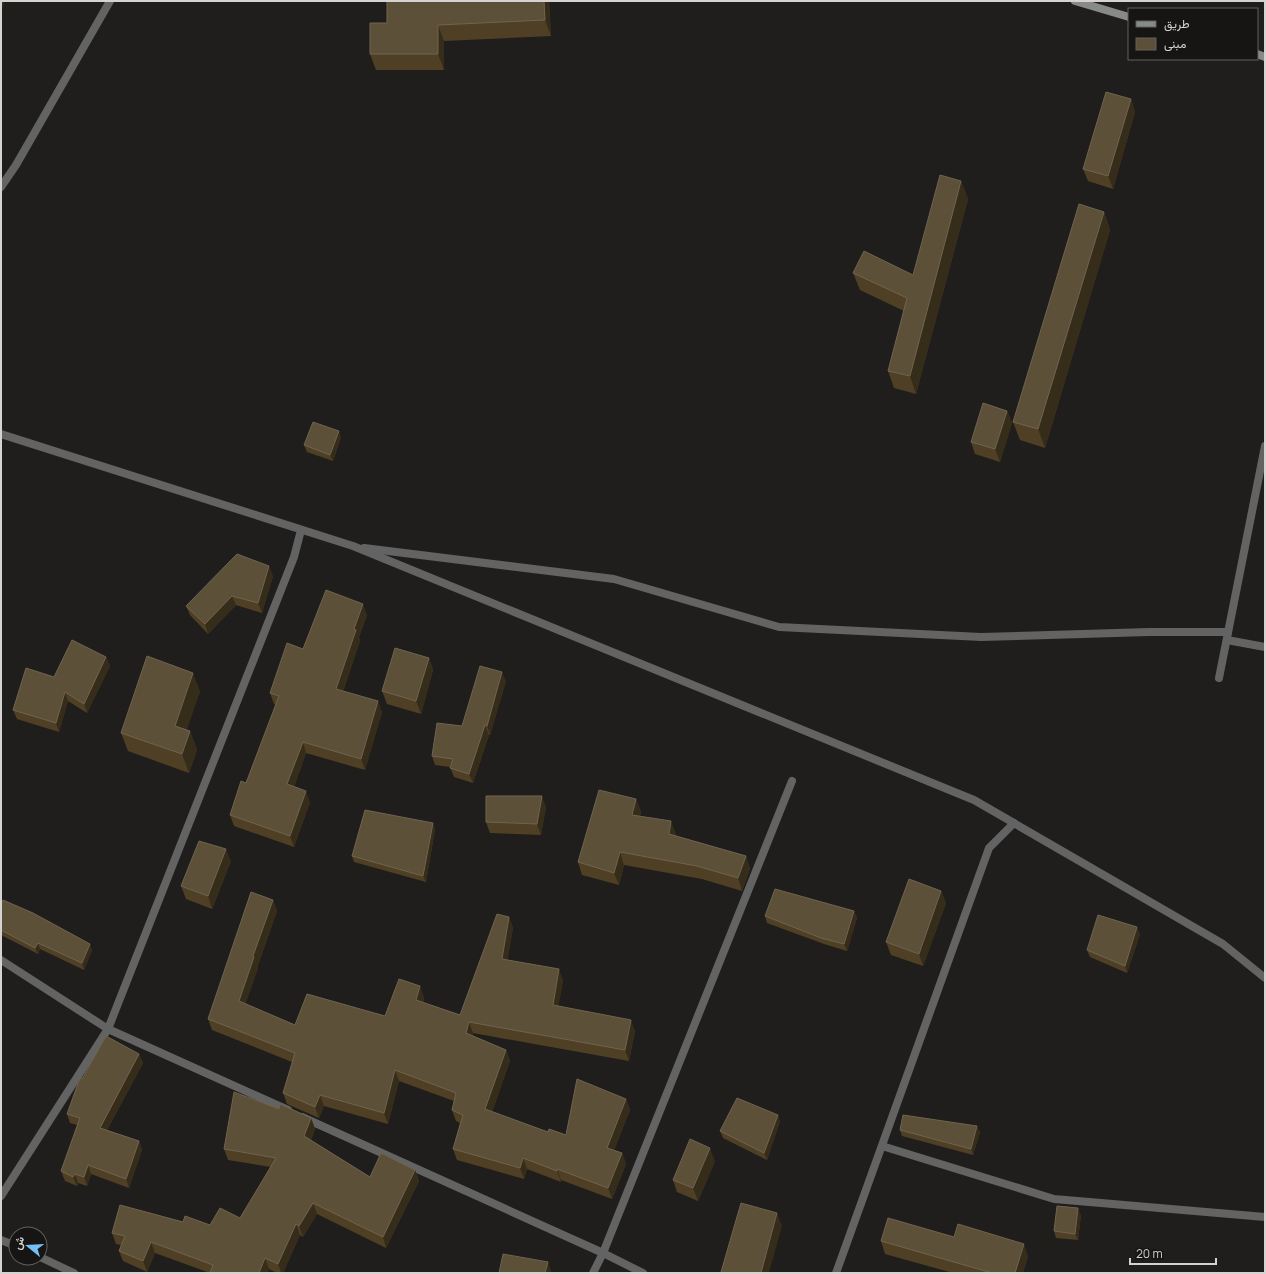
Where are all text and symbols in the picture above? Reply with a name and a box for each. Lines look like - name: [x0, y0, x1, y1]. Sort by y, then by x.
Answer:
- legend: [1128, 8, 1258, 60]
- text: طريق: [1164, 15, 1190, 32]
- text: مبنى: [1164, 35, 1186, 52]
- north arrow: [8, 1226, 48, 1266]
- text: ش: [9, 1234, 27, 1251]
- scale bar: [1130, 1240, 1216, 1266]
- text: 20 m: [1136, 1245, 1163, 1262]

